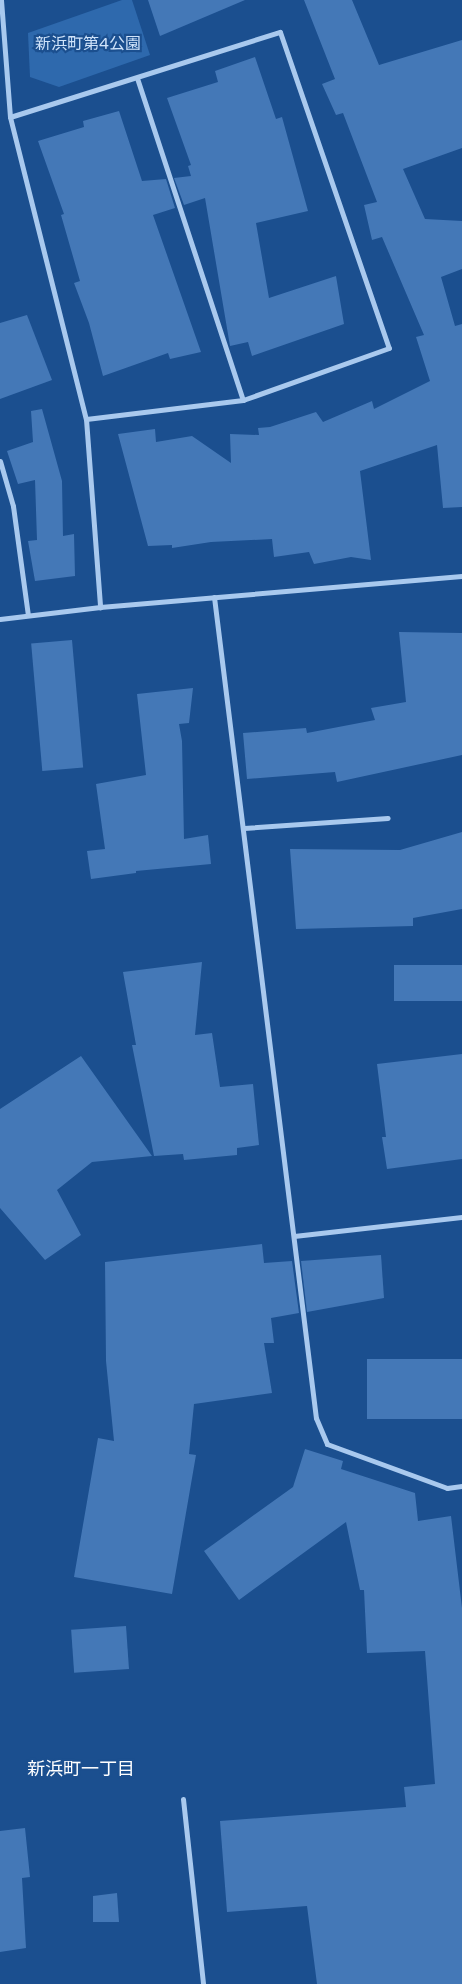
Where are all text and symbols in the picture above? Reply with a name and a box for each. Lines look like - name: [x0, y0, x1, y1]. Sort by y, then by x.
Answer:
- park label: 新浜町第4公園: [35, 34, 141, 54]
- district label: 新浜町一丁目: [27, 1758, 135, 1780]

